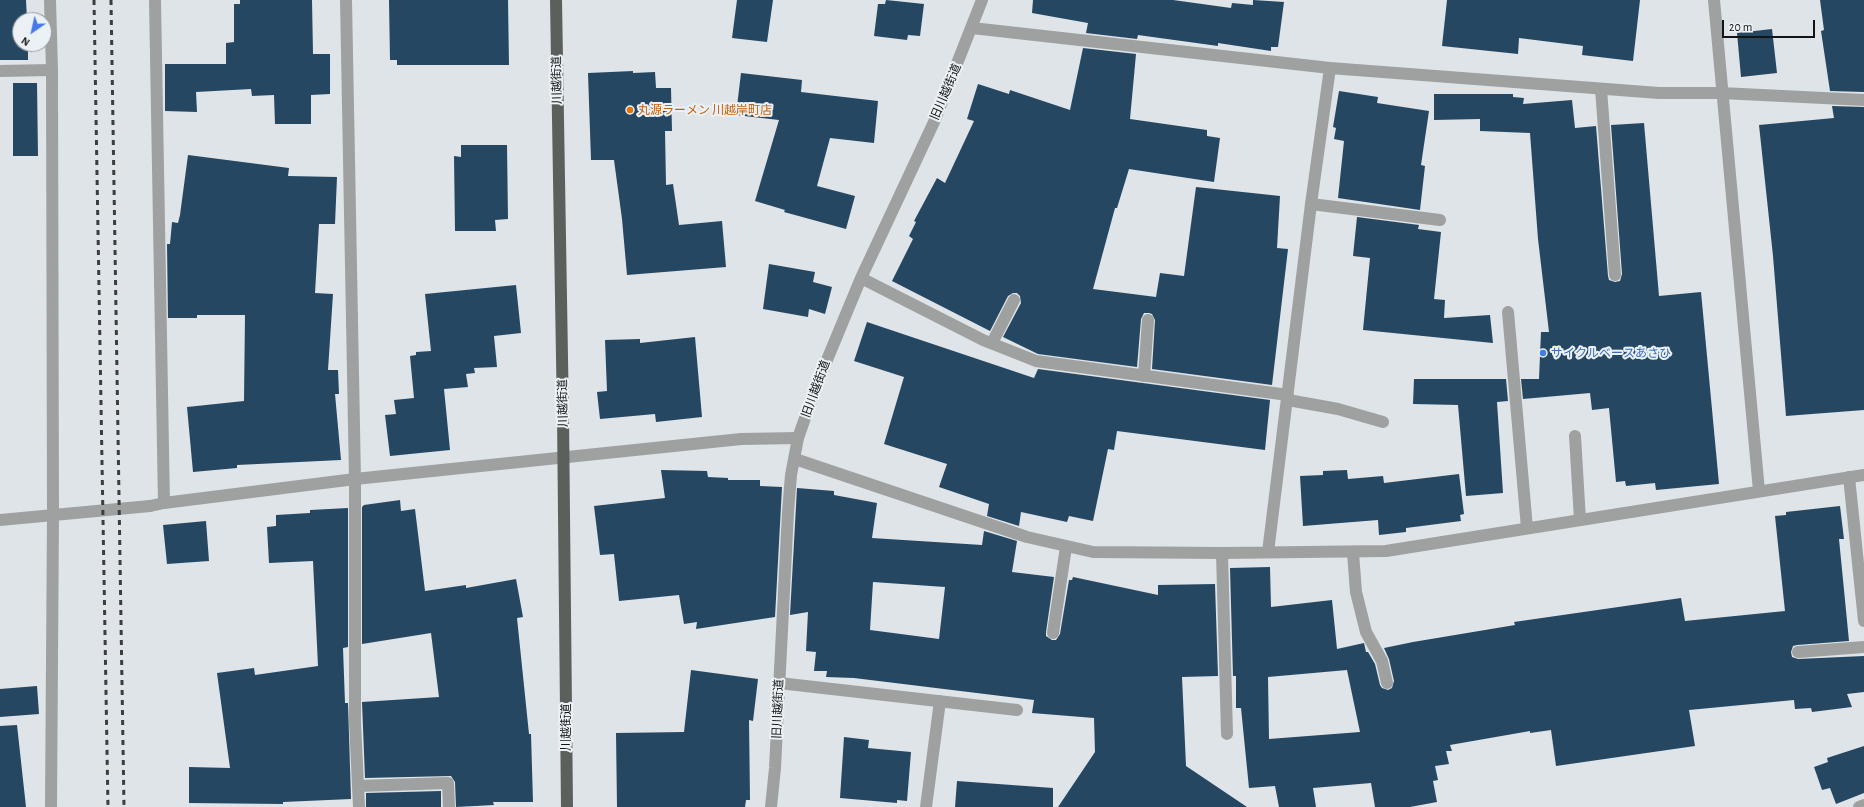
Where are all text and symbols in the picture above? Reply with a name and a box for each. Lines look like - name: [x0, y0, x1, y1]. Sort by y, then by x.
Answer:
- north arrow: [12, 12, 52, 52]
- scale bar: [1724, 12, 1817, 38]
- text: 20 m: [1729, 21, 1752, 33]
- text: N: [19, 35, 32, 48]
- street label: 川越街道: [549, 56, 565, 104]
- street label: 旧川越街道: [928, 62, 964, 122]
- place label: 丸源ラーメン 川越岸町店: [638, 103, 772, 117]
- marker: 丸源ラーメン 川越岸町店: [625, 105, 635, 115]
- place label: サイクルベースあさひ: [1551, 346, 1671, 360]
- marker: サイクルベースあさひ: [1538, 348, 1548, 358]
- street label: 旧川越街道: [799, 358, 833, 420]
- street label: 川越街道: [555, 379, 571, 427]
- street label: 旧川越街道: [770, 679, 786, 739]
- street label: 川越街道: [559, 703, 573, 751]

